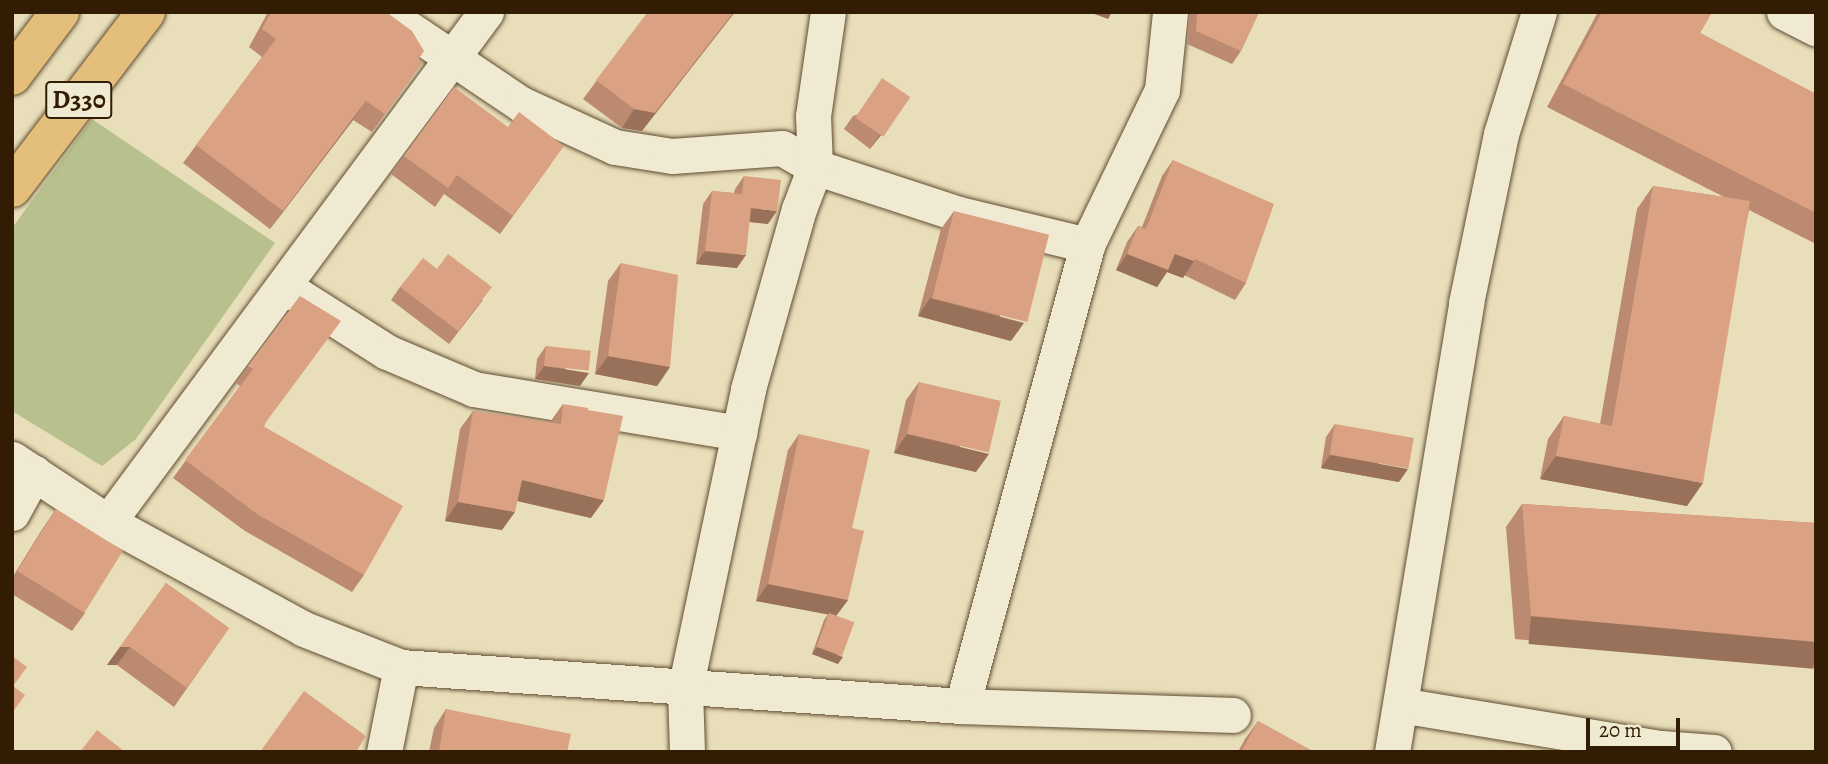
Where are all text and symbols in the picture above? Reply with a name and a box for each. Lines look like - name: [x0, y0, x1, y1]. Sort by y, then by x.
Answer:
- road number: D330: [44, 78, 114, 122]
- scale bar: [1590, 704, 1685, 748]
- text: 20 m: [1599, 716, 1642, 744]

